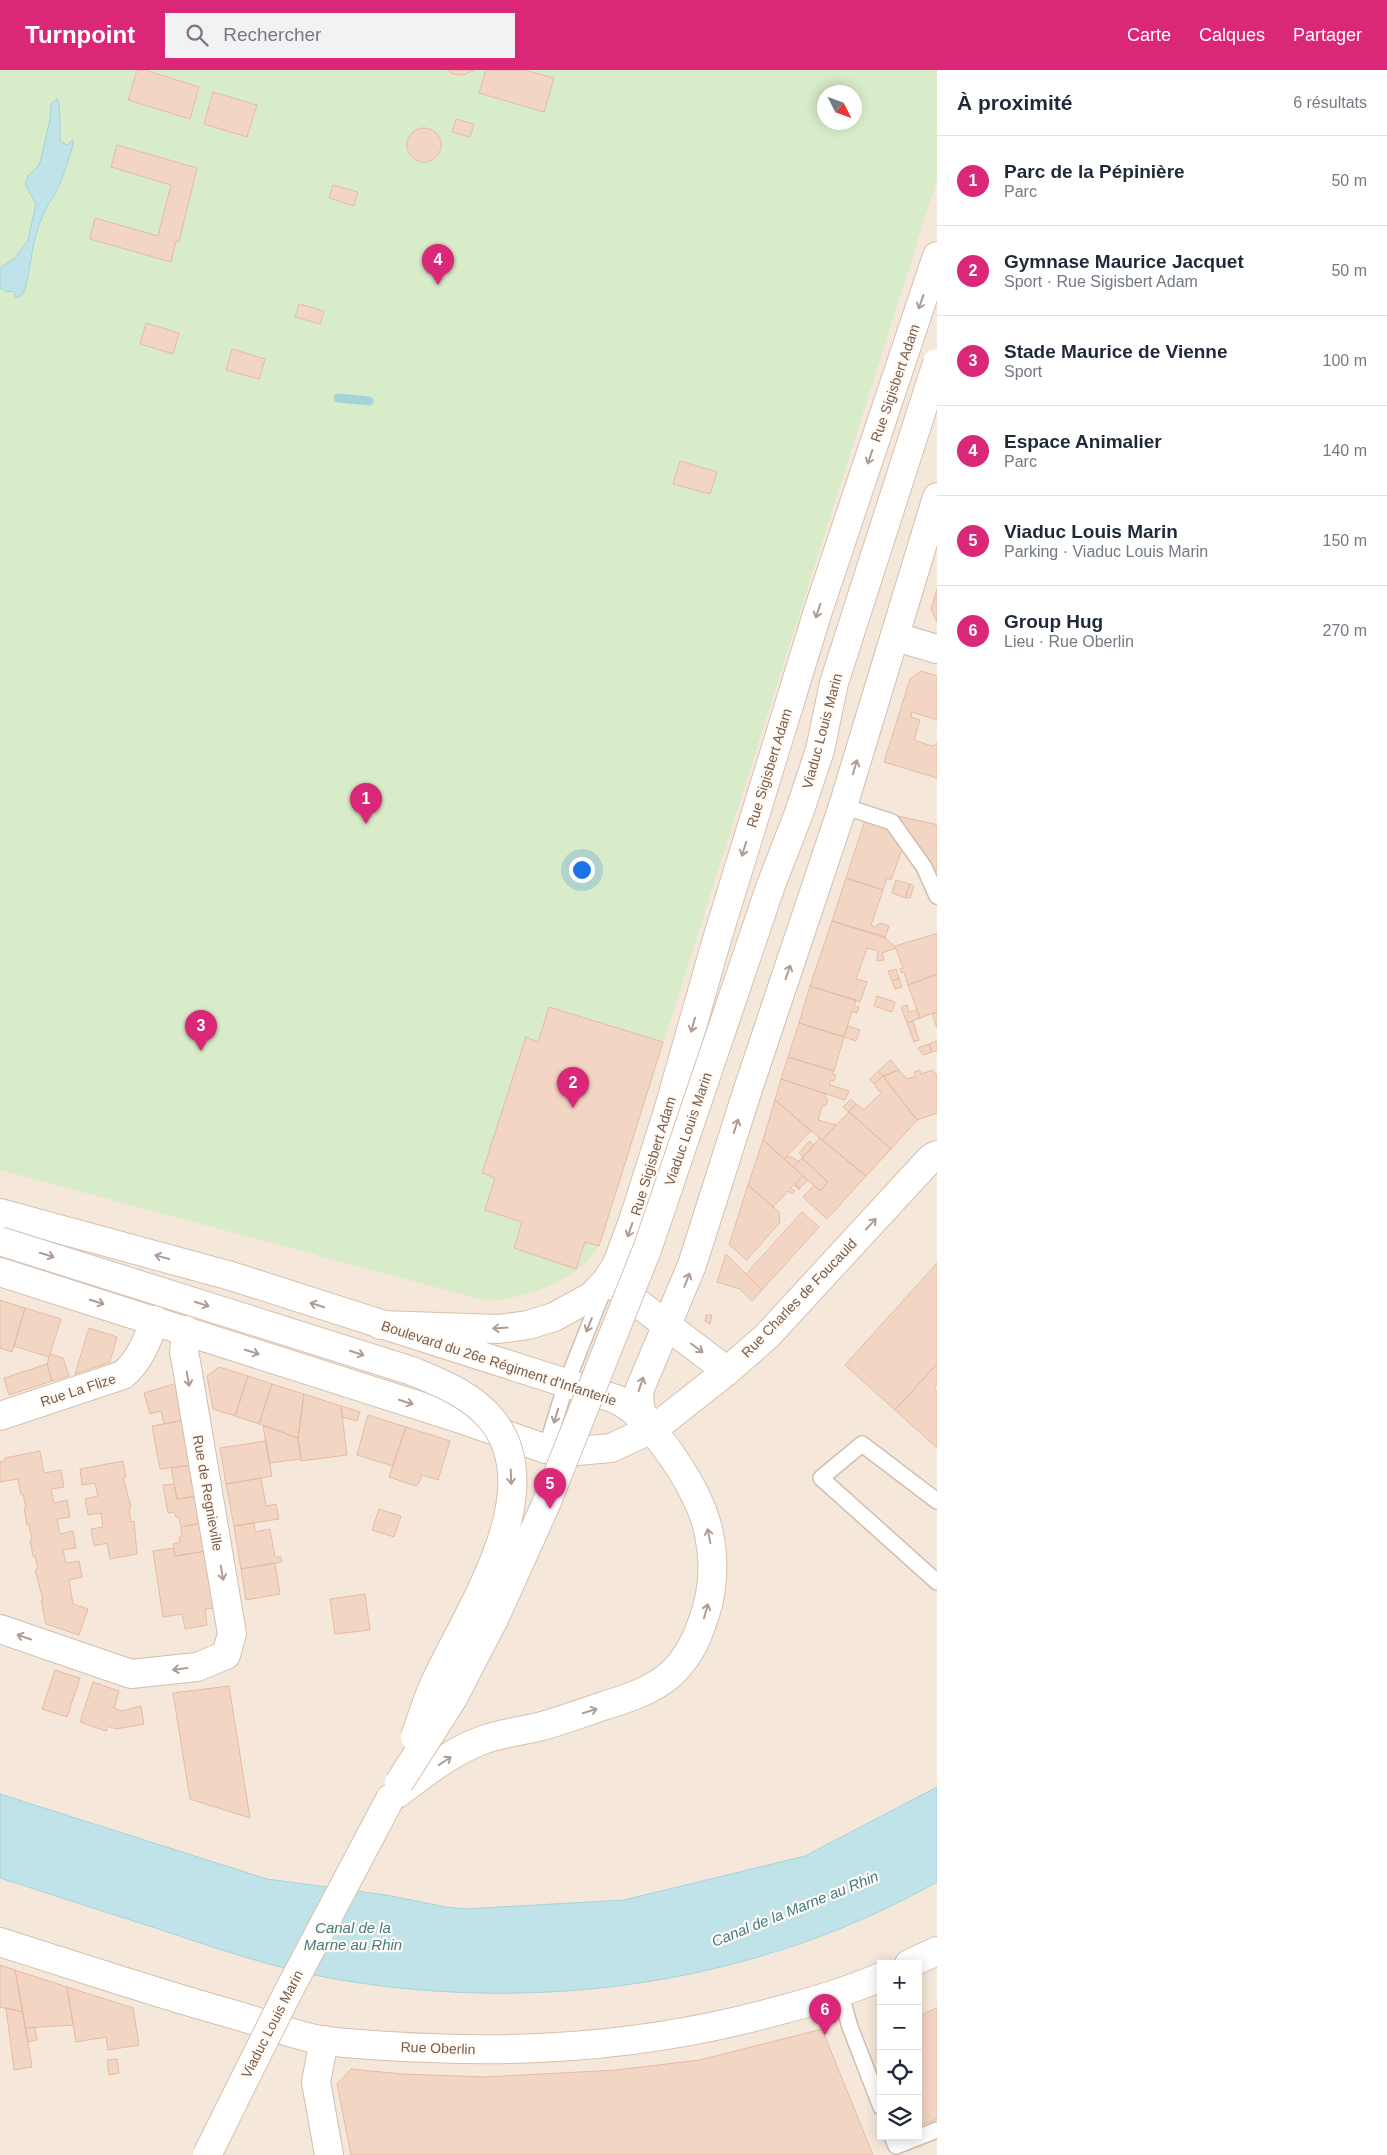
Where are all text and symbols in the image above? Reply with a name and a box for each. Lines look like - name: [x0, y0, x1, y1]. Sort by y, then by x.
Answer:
- search box: [165, 13, 515, 58]
- text: Turnpoint: [25, 21, 135, 48]
- icon: search: [183, 21, 211, 49]
- text: Rechercher: [223, 24, 321, 45]
- text: Carte: [1127, 25, 1171, 45]
- text: Calques: [1199, 25, 1265, 45]
- text: Partager: [1293, 25, 1362, 45]
- north arrow: [817, 85, 862, 130]
- text: À proximité: [957, 91, 1073, 114]
- text: 6 résultats: [1293, 94, 1367, 111]
- text: Parc de la Pépinière: [1004, 161, 1185, 182]
- text: 1: [969, 172, 977, 189]
- text: 50 m: [1331, 172, 1367, 189]
- text: Parc: [1004, 183, 1037, 200]
- pin: 4: [422, 244, 454, 285]
- text: Gymnase Maurice Jacquet: [1004, 251, 1244, 272]
- text: 2: [969, 262, 977, 279]
- text: 50 m: [1331, 262, 1367, 279]
- text: Sport · Rue Sigisbert Adam: [1004, 273, 1198, 290]
- one-way arrow: [916, 294, 926, 310]
- street label: Rue Sigisbert Adam: [867, 322, 923, 444]
- text: Stade Maurice de Vienne: [1004, 341, 1228, 362]
- text: 3: [969, 352, 977, 369]
- text: 100 m: [1323, 352, 1367, 369]
- text: Sport: [1004, 363, 1042, 380]
- text: Espace Animalier: [1004, 431, 1162, 452]
- text: 4: [969, 442, 977, 459]
- text: 140 m: [1323, 442, 1367, 459]
- one-way arrow: [865, 448, 874, 464]
- text: Parc: [1004, 453, 1037, 470]
- text: Viaduc Louis Marin: [1004, 521, 1178, 542]
- text: 5: [969, 532, 977, 549]
- text: 150 m: [1323, 532, 1367, 549]
- text: Parking · Viaduc Louis Marin: [1004, 543, 1208, 560]
- one-way arrow: [813, 602, 822, 618]
- text: Group Hug: [1004, 611, 1103, 632]
- text: 6: [969, 622, 977, 639]
- text: 270 m: [1323, 622, 1367, 639]
- text: Lieu · Rue Oberlin: [1004, 633, 1134, 650]
- street label: Viaduc Louis Marin: [799, 672, 845, 790]
- street label: Rue Sigisbert Adam: [743, 706, 795, 830]
- one-way arrow: [851, 760, 861, 776]
- pin: 1: [350, 783, 382, 824]
- one-way arrow: [739, 841, 749, 857]
- your location: [569, 857, 595, 883]
- one-way arrow: [784, 964, 793, 980]
- pin: 3: [185, 1010, 217, 1051]
- one-way arrow: [687, 1016, 697, 1032]
- pin: 2: [557, 1067, 589, 1108]
- street label: Viaduc Louis Marin: [661, 1070, 715, 1188]
- street label: Rue Sigisbert Adam: [627, 1094, 679, 1218]
- one-way arrow: [732, 1118, 742, 1134]
- one-way arrow: [865, 1217, 877, 1230]
- one-way arrow: [625, 1222, 634, 1238]
- street label: Rue Charles de Foucauld: [738, 1235, 860, 1361]
- one-way arrow: [38, 1251, 54, 1261]
- one-way arrow: [154, 1252, 170, 1262]
- one-way arrow: [683, 1273, 692, 1288]
- one-way arrow: [88, 1298, 104, 1308]
- one-way arrow: [194, 1299, 210, 1309]
- one-way arrow: [309, 1299, 325, 1309]
- street label: Boulevard du 26e Régiment d'Infanterie: [379, 1317, 619, 1409]
- one-way arrow: [583, 1317, 593, 1332]
- one-way arrow: [492, 1324, 508, 1333]
- one-way arrow: [690, 1342, 703, 1353]
- one-way arrow: [243, 1347, 259, 1357]
- one-way arrow: [348, 1349, 364, 1358]
- street label: Rue La Flize: [38, 1370, 118, 1410]
- one-way arrow: [184, 1370, 194, 1386]
- one-way arrow: [637, 1376, 647, 1392]
- one-way arrow: [398, 1397, 414, 1407]
- one-way arrow: [551, 1408, 560, 1424]
- street label: Rue de Regnieville: [190, 1434, 226, 1552]
- pin: 5: [534, 1468, 566, 1509]
- one-way arrow: [507, 1469, 516, 1485]
- one-way arrow: [704, 1529, 714, 1545]
- one-way arrow: [217, 1565, 227, 1581]
- one-way arrow: [702, 1604, 711, 1620]
- one-way arrow: [16, 1632, 32, 1642]
- one-way arrow: [173, 1664, 189, 1674]
- one-way arrow: [581, 1705, 597, 1715]
- one-way arrow: [437, 1756, 451, 1766]
- water label: Canal de la Marne au Rhin: [709, 1867, 881, 1950]
- water label: Canal de la Marne au Rhin: [304, 1919, 402, 1953]
- map controls: [877, 1960, 922, 2140]
- button: +: [877, 1960, 922, 2005]
- street label: Viaduc Louis Marin: [238, 1967, 306, 2081]
- pin: 6: [809, 1994, 841, 2035]
- button: −: [877, 2005, 922, 2050]
- street label: Rue Oberlin: [400, 2039, 476, 2057]
- button: locate: [877, 2050, 922, 2095]
- button: layers: [877, 2095, 922, 2140]

